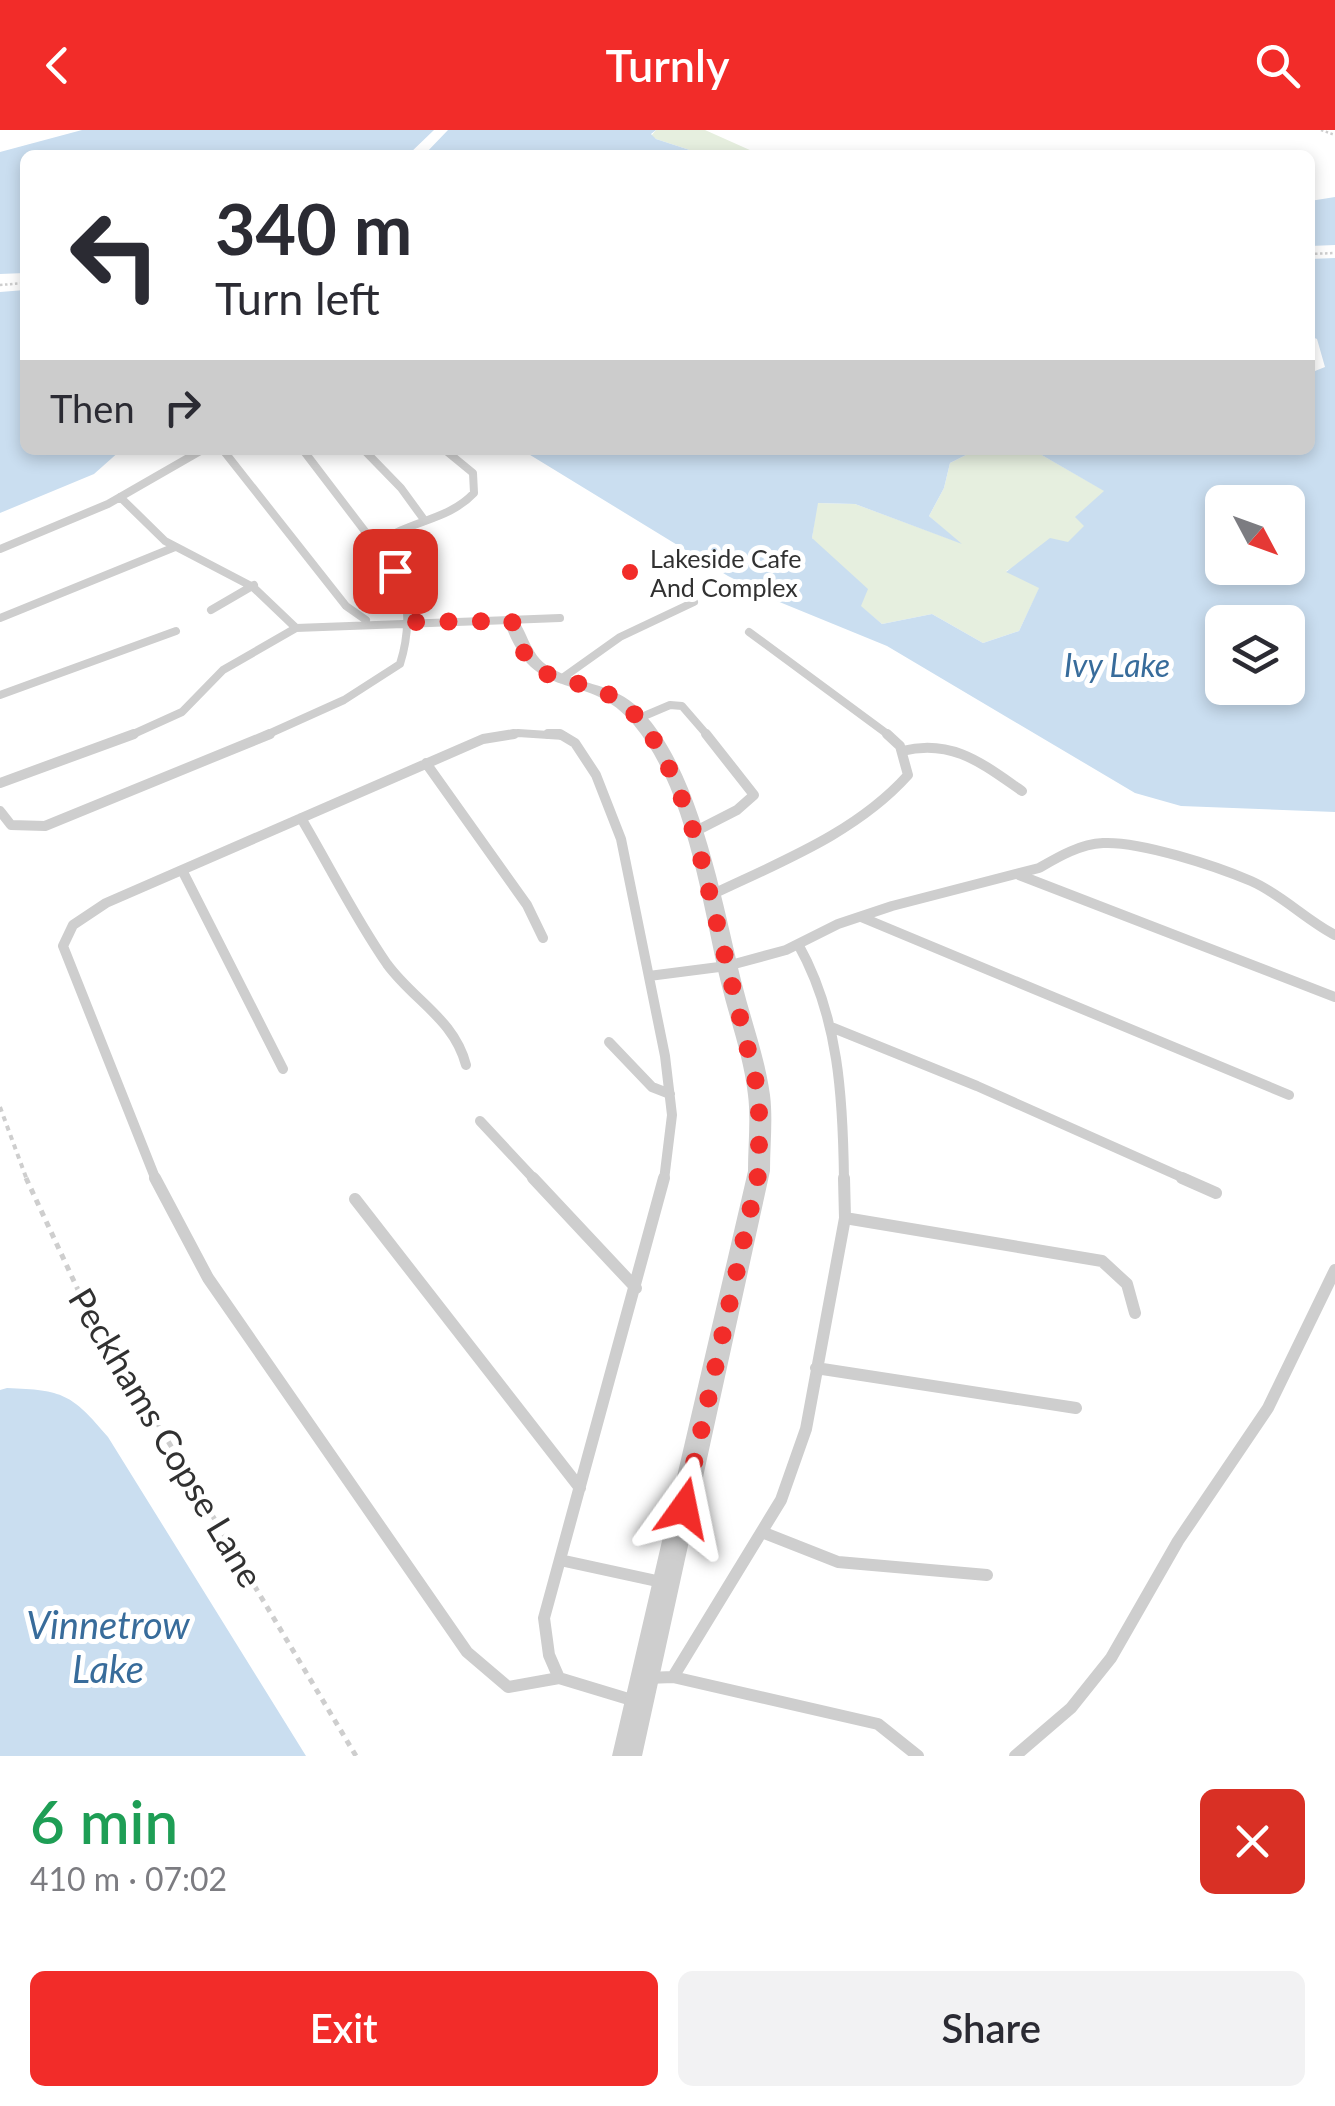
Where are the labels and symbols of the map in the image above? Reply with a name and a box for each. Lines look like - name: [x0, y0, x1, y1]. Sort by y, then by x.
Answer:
- north arrow: [1205, 485, 1305, 585]
- pin: [353, 529, 438, 614]
- place label: Lakeside Cafe And Complex: [650, 543, 801, 602]
- marker: Lakeside Cafe And Complex: [619, 561, 641, 583]
- water label: Ivy Lake: [1064, 645, 1170, 684]
- street label: Peckhams Copse Lane: [61, 1280, 273, 1594]
- position arrow: [632, 1456, 736, 1560]
- water label: Vinnetrow Lake: [26, 1601, 190, 1691]

